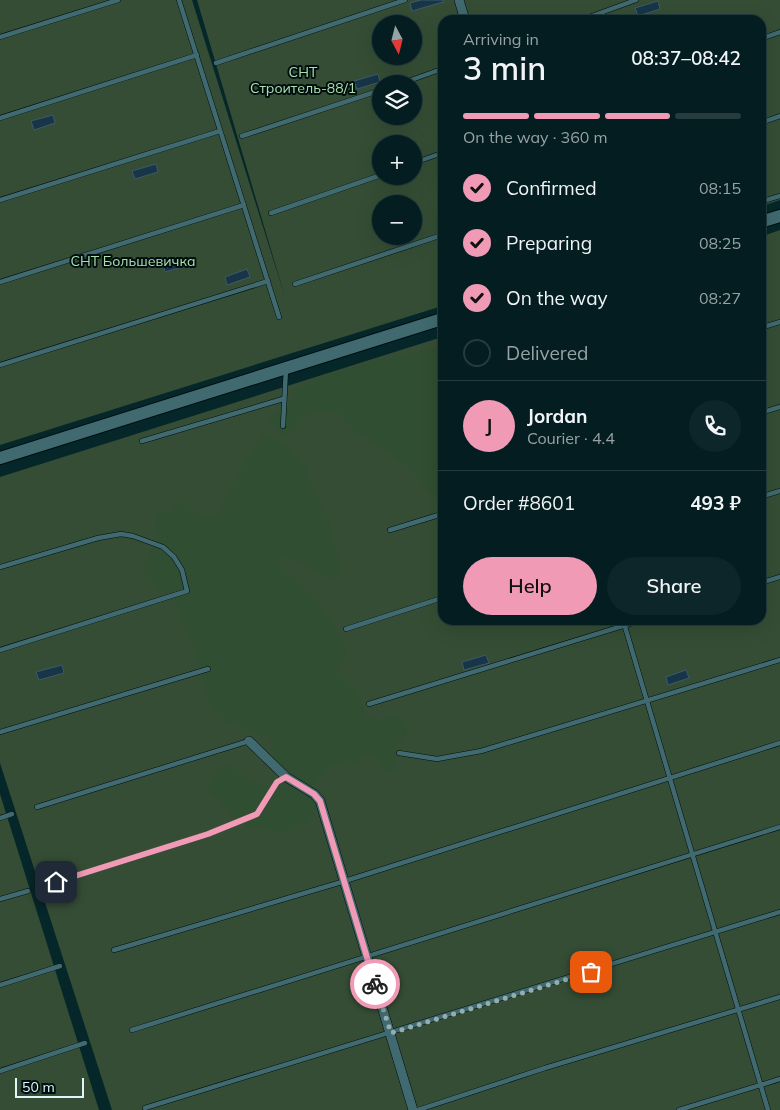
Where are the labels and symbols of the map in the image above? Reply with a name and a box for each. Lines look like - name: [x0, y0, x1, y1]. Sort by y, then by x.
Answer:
- north arrow: [372, 15, 422, 65]
- park label: СНТ Строитель-88/1: [250, 63, 356, 97]
- park label: СНТ Большевичка: [70, 252, 196, 270]
- pin: [35, 861, 77, 903]
- pin: [570, 951, 612, 993]
- courier: [350, 959, 400, 1009]
- scale bar: [15, 1075, 84, 1098]

